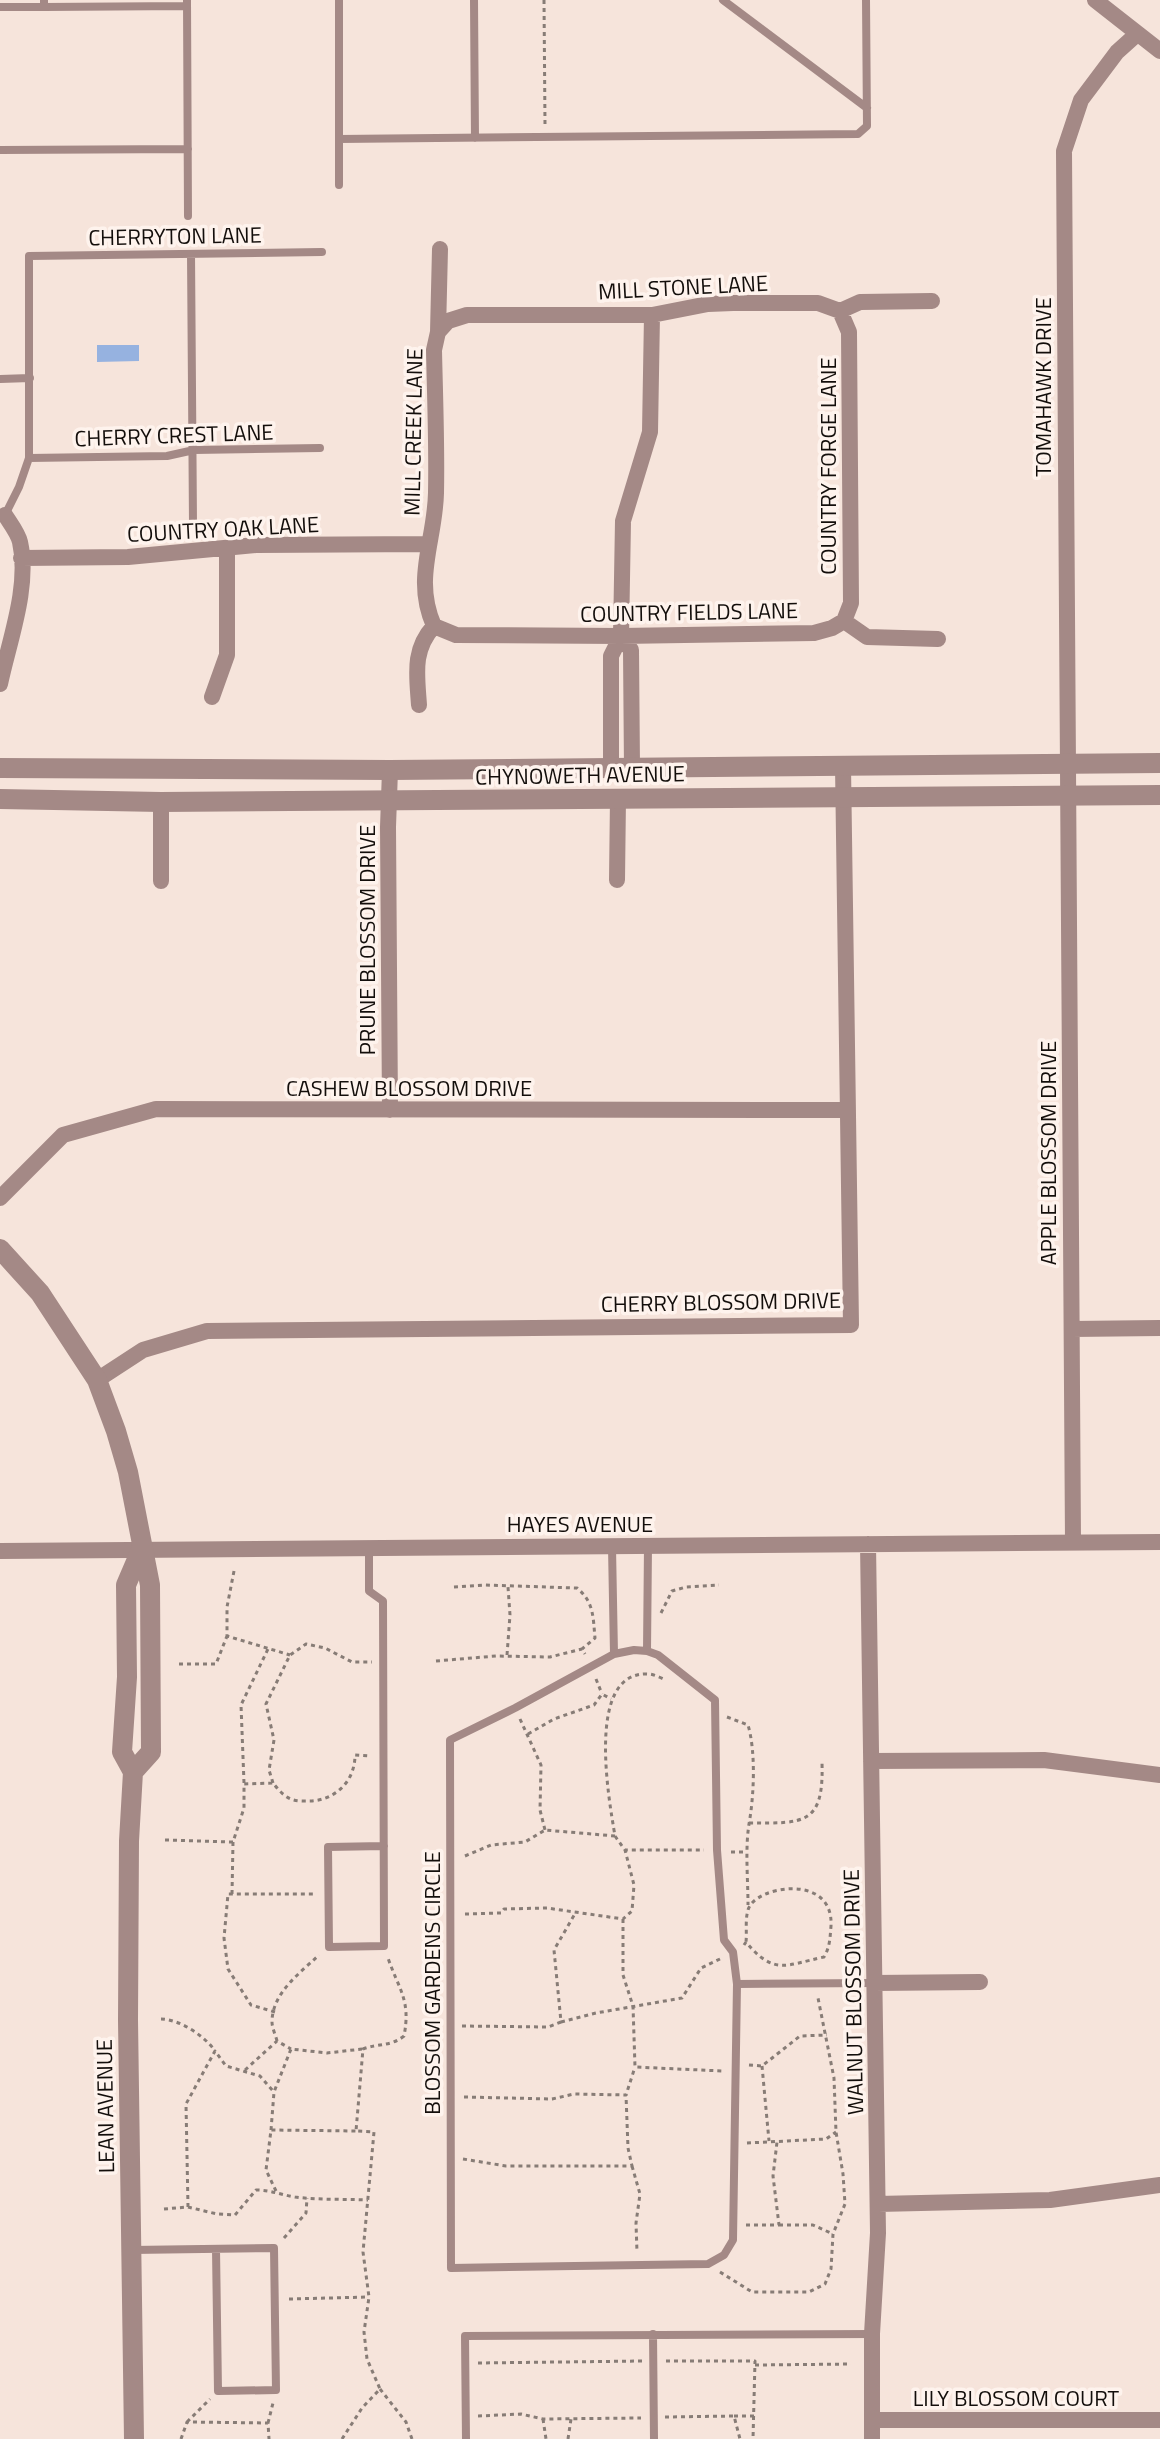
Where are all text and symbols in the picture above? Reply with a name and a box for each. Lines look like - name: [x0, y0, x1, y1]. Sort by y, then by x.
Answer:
- street label: CHERRYTON LANE: [88, 217, 262, 255]
- street label: MILL STONE LANE: [597, 266, 769, 308]
- street label: TOMAHAWK DRIVE: [1026, 297, 1060, 477]
- street label: MILL CREEK LANE: [395, 348, 431, 516]
- street label: COUNTRY FORGE LANE: [811, 357, 845, 575]
- street label: CHERRY CREST LANE: [74, 415, 274, 455]
- street label: COUNTRY OAK LANE: [126, 507, 320, 551]
- street label: COUNTRY FIELDS LANE: [580, 593, 798, 631]
- street label: CHYNOWETH AVENUE: [475, 756, 685, 794]
- street label: PRUNE BLOSSOM DRIVE: [350, 825, 384, 1055]
- street label: APPLE BLOSSOM DRIVE: [1031, 1041, 1065, 1265]
- street label: CASHEW BLOSSOM DRIVE: [286, 1071, 532, 1105]
- street label: CHERRY BLOSSOM DRIVE: [601, 1283, 841, 1321]
- street label: HAYES AVENUE: [507, 1507, 653, 1541]
- street label: BLOSSOM GARDENS CIRCLE: [415, 1851, 449, 2115]
- street label: WALNUT BLOSSOM DRIVE: [834, 1869, 872, 2115]
- street label: LEAN AVENUE: [87, 2039, 123, 2173]
- street label: LILY BLOSSOM COURT: [913, 2381, 1120, 2415]

